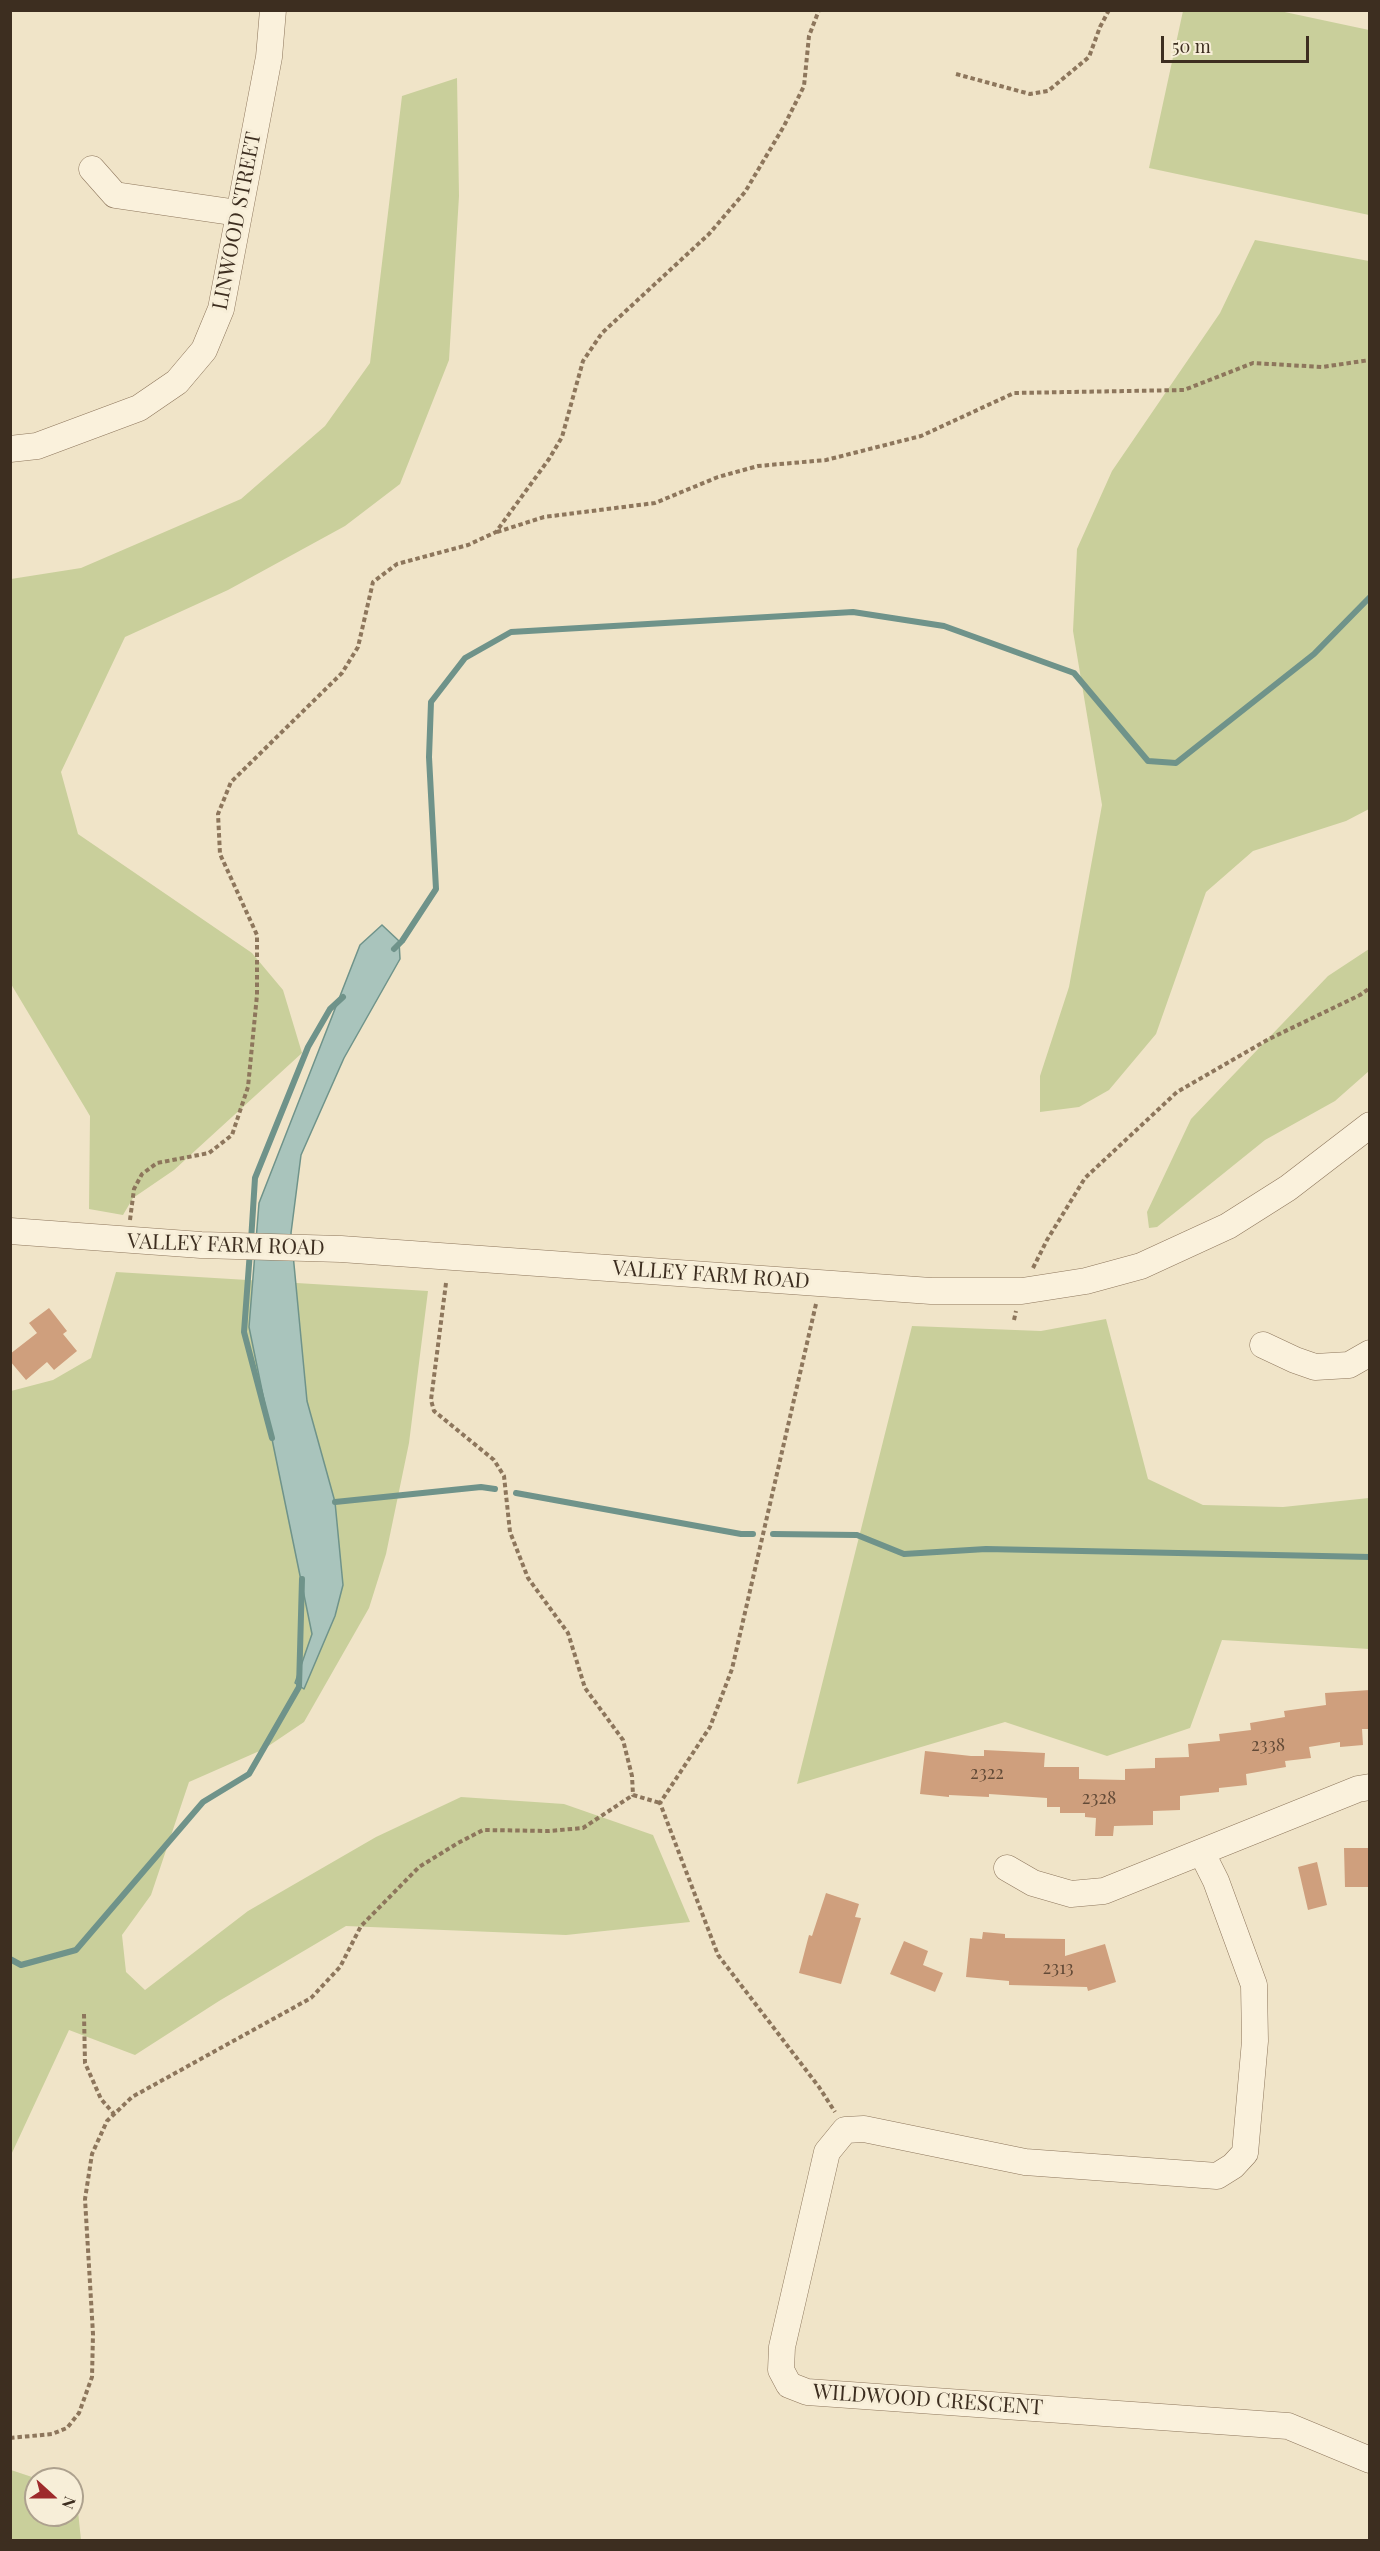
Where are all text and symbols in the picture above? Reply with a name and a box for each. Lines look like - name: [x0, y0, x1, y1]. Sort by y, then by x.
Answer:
- scale bar: [1164, 24, 1312, 62]
- text: 50 m: [1172, 34, 1211, 58]
- street label: LINWOOD STREET: [207, 130, 267, 312]
- street label: VALLEY FARM ROAD: [127, 1229, 325, 1261]
- street label: VALLEY FARM ROAD: [612, 1256, 810, 1294]
- house number: 2338: [1251, 1734, 1285, 1756]
- house number: 2322: [970, 1762, 1004, 1784]
- house number: 2328: [1082, 1787, 1116, 1809]
- house number: 2313: [1042, 1957, 1074, 1979]
- street label: WILDWOOD CRESCENT: [812, 2379, 1044, 2421]
- north arrow: [24, 2467, 84, 2527]
- text: N: [58, 2494, 81, 2512]

